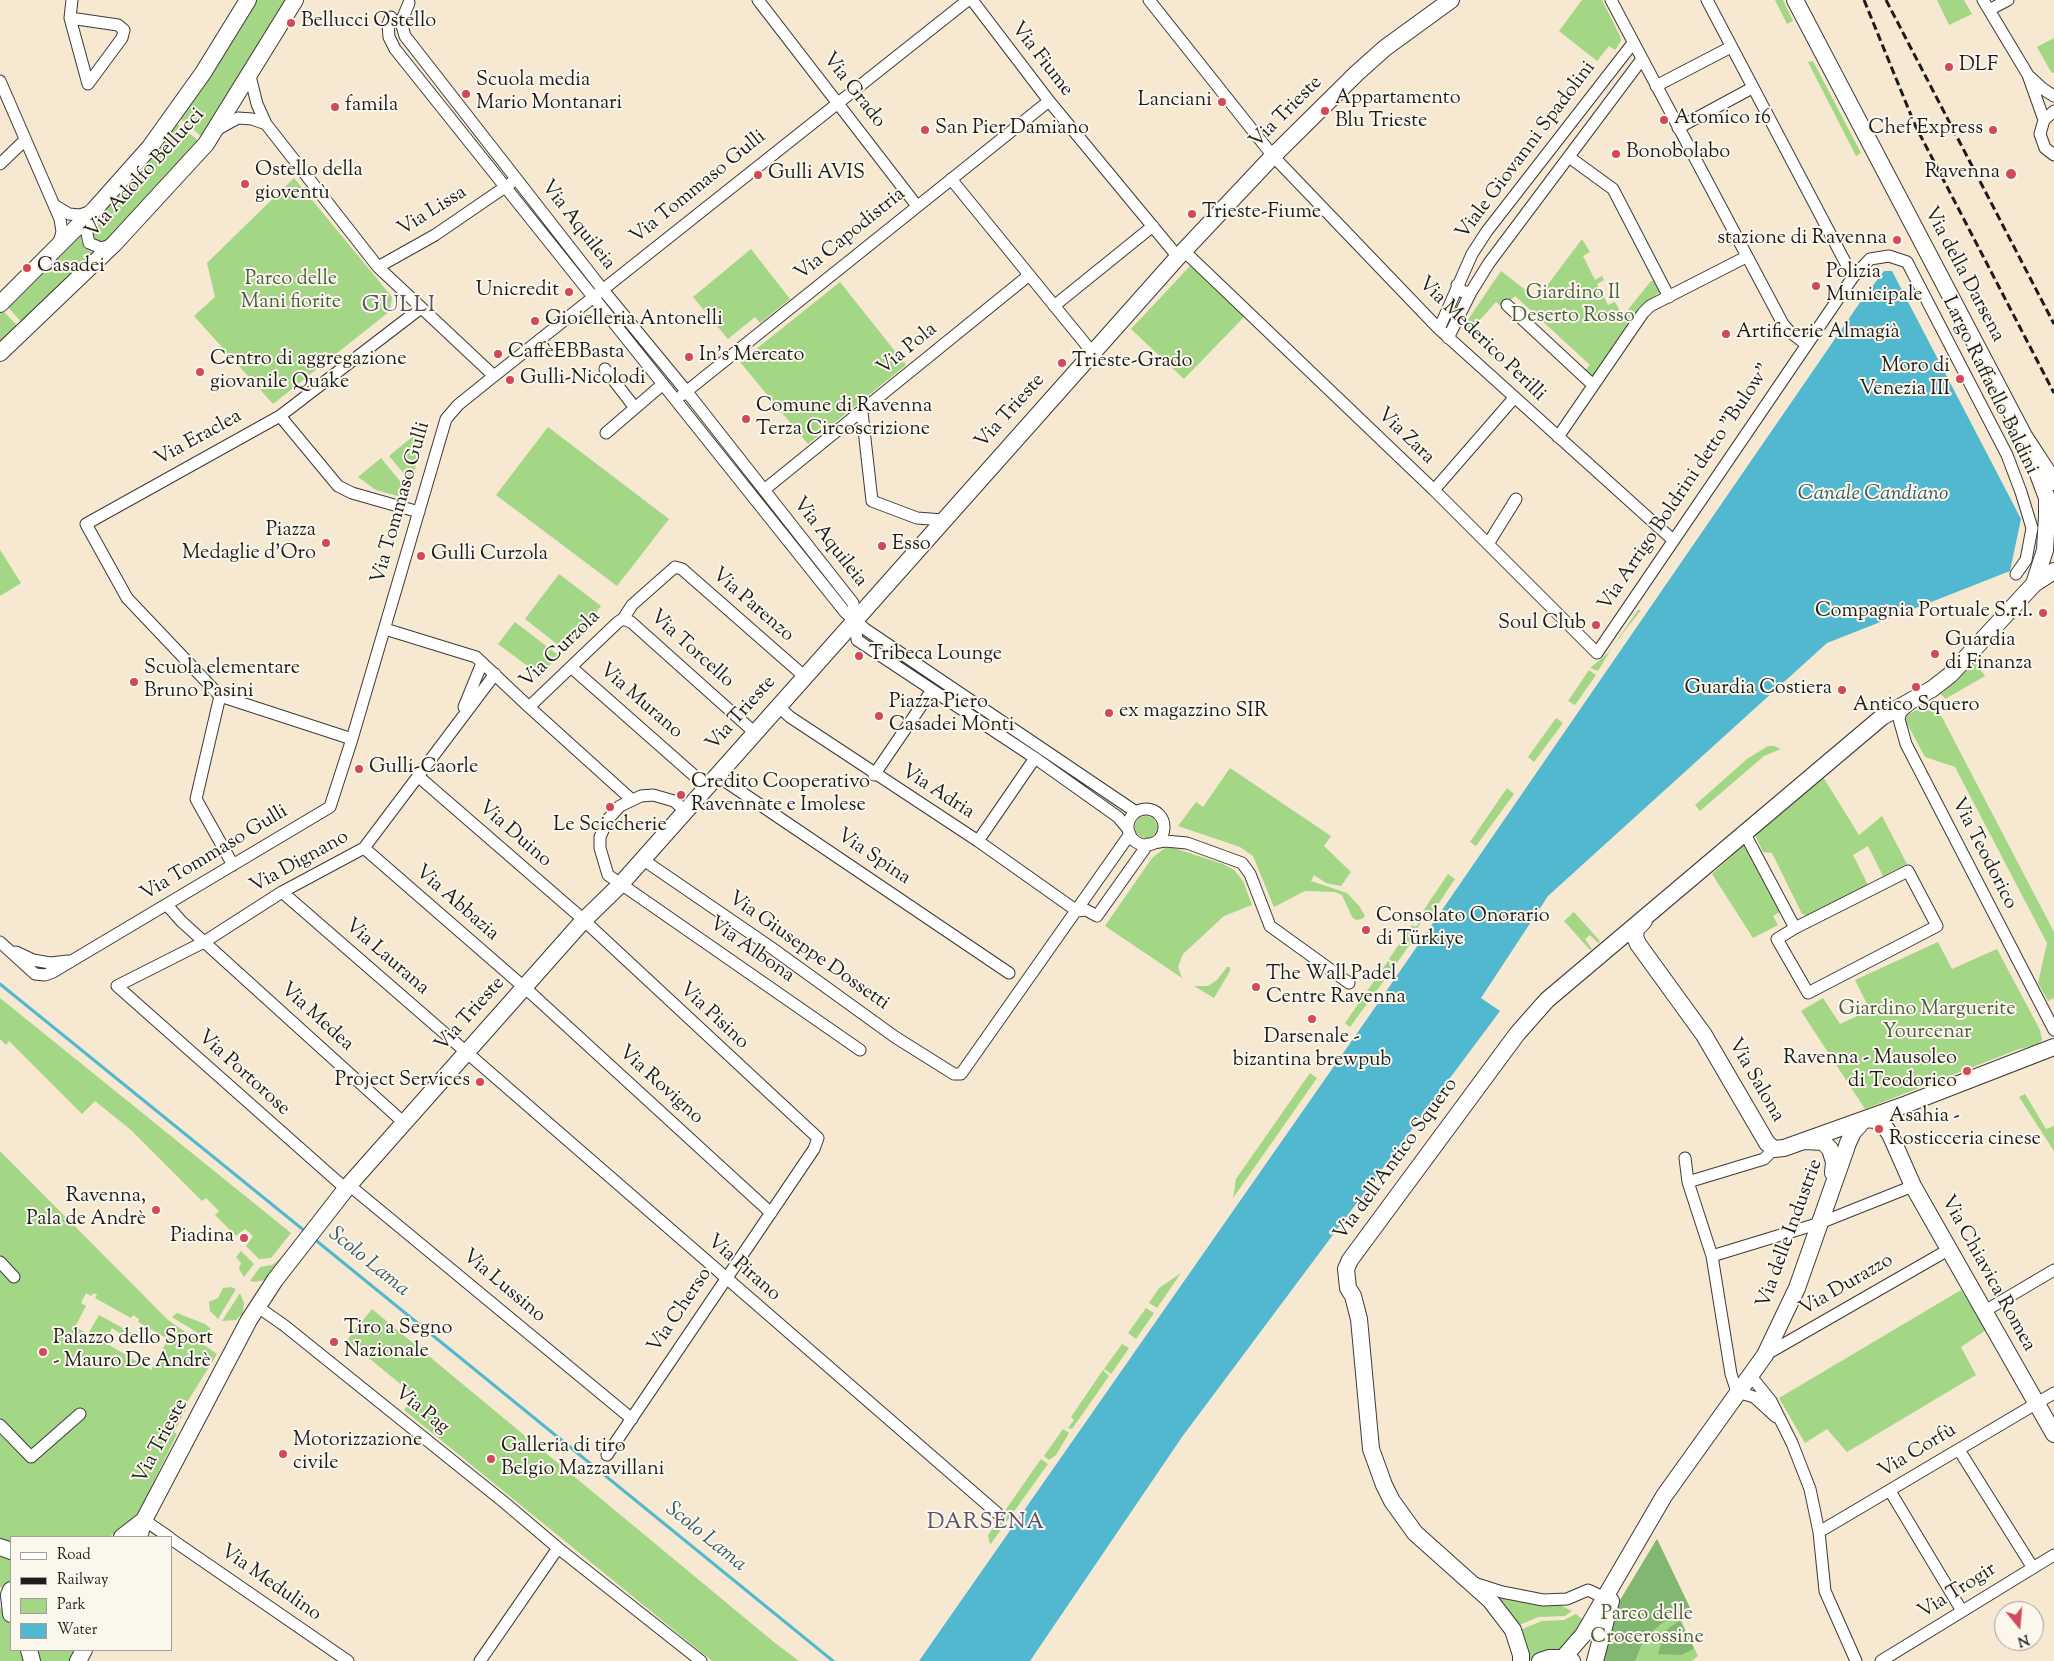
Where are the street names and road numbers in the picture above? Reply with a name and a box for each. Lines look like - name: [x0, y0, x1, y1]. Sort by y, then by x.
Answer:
- street label: Via Fiume: [1005, 18, 1077, 102]
- street label: Via Grado: [816, 49, 890, 133]
- street label: Viale Giovanni Spadolini: [1452, 57, 1602, 245]
- street label: Via Trieste: [1246, 72, 1328, 154]
- street label: Via Adolfo Bellucci: [81, 104, 211, 244]
- street label: Via Tommaso Gulli: [626, 126, 772, 250]
- street label: Via Aquileia: [535, 176, 619, 276]
- street label: Via Lissa: [394, 181, 472, 243]
- street label: Via Capodistria: [791, 183, 911, 287]
- street label: Via della Darsena: [1917, 203, 2009, 347]
- street label: Via Mederico Perilli: [1412, 273, 1550, 407]
- street label: Largo Raffaello Baldini: [1935, 293, 2043, 479]
- street label: Via Pola: [873, 319, 943, 381]
- street label: Via Arrigo Boldrini detto "Bulow": [1594, 360, 1778, 616]
- street label: Via Trieste: [971, 369, 1051, 455]
- street label: Via Zara: [1371, 404, 1439, 470]
- street label: Via Eraclea: [151, 405, 247, 473]
- street label: Via Tommaso Gulli: [367, 419, 437, 587]
- street label: Via Aquileia: [787, 493, 871, 593]
- street label: Via Parenzo: [706, 564, 798, 648]
- street label: Via Curzola: [516, 606, 606, 694]
- street label: Via Torcello: [644, 606, 738, 694]
- street label: Via Murano: [593, 659, 687, 745]
- street label: Via Trieste: [702, 671, 782, 757]
- street label: Via Adria: [896, 760, 978, 826]
- street label: Via Teodorico: [1945, 794, 2021, 914]
- street label: Via Duino: [472, 797, 556, 873]
- street label: Via Tommaso Gulli: [137, 801, 293, 907]
- street label: Via Spina: [832, 825, 914, 891]
- street label: Via Dignano: [247, 826, 353, 900]
- street label: Via Abbazia: [409, 861, 503, 947]
- street label: Via Giuseppe Dossetti: [723, 887, 893, 1017]
- street label: Via Albona: [704, 913, 798, 989]
- street label: Via Laurana: [339, 915, 433, 1001]
- street label: Via Trieste: [431, 972, 511, 1058]
- street label: Via Medea: [274, 979, 358, 1057]
- street label: Via Pisino: [673, 979, 753, 1055]
- street label: Via Portorose: [192, 1026, 294, 1122]
- street label: Via Salona: [1721, 1035, 1789, 1127]
- street label: Via Rovigno: [612, 1041, 708, 1131]
- street label: Via dell'Antico Squero: [1330, 1074, 1464, 1246]
- street label: Via delle Industrie: [1753, 1156, 1829, 1312]
- street label: Via Chiavica Romea: [1934, 1192, 2040, 1356]
- street label: Via Pirano: [701, 1230, 785, 1308]
- street label: Via Lussino: [456, 1245, 550, 1329]
- street label: Via Durazzo: [1796, 1250, 1898, 1322]
- street label: Via Cherso: [644, 1264, 718, 1358]
- street label: Via Pag: [389, 1382, 453, 1440]
- street label: Via Trieste: [130, 1395, 194, 1489]
- street label: Via Corfù: [1875, 1419, 1961, 1485]
- street label: Via Medulino: [215, 1540, 325, 1628]
- street label: Via Trogir: [1914, 1559, 2002, 1625]

